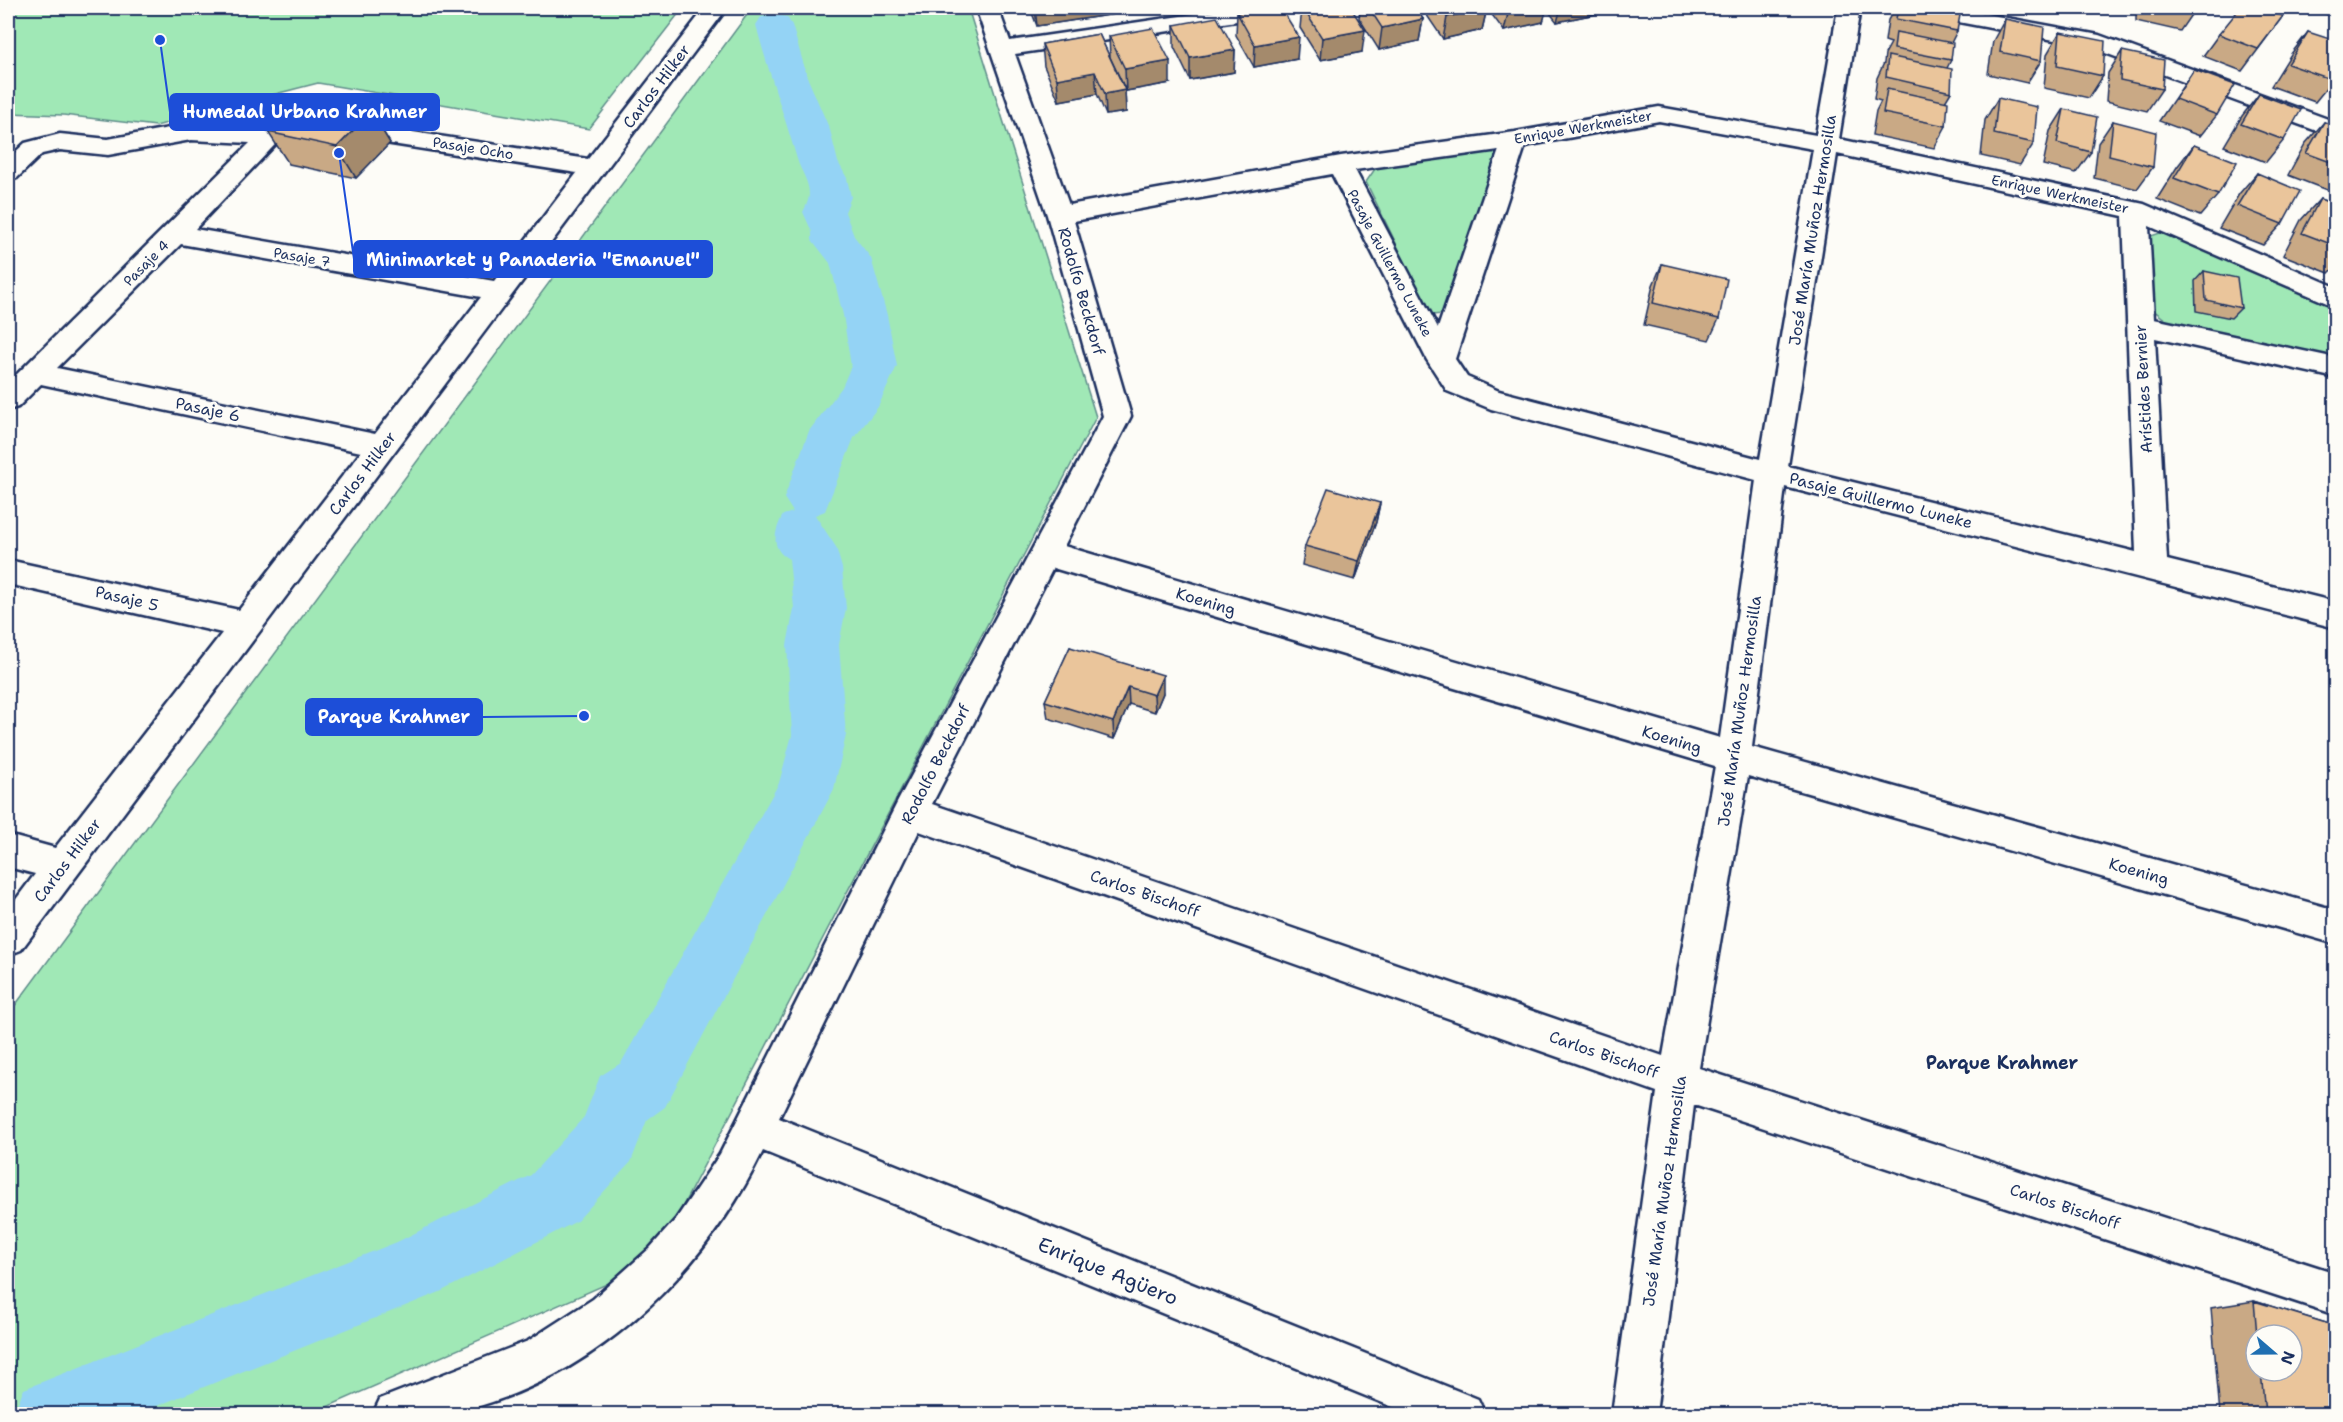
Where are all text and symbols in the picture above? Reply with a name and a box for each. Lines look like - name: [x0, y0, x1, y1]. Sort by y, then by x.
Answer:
- street label: Carlos Hilker: [618, 40, 695, 132]
- callout: Humedal Urbano Krahmer: [170, 94, 439, 130]
- text: Humedal Urbano Krahmer: [183, 100, 428, 124]
- street label: Enrique Werkmeister: [1513, 106, 1654, 148]
- street label: José María Muñoz Hermosilla: [1784, 113, 1841, 347]
- street label: Pasaje Ocho: [431, 133, 515, 163]
- street label: Enrique Werkmeister: [1990, 171, 2131, 217]
- street label: Pasaje Guillermo Luneke: [1343, 186, 1437, 340]
- street label: Rodolfo Beckdorf: [1053, 225, 1110, 359]
- street label: Pasaje 4: [119, 236, 173, 290]
- callout: Minimarket y Panaderia "Emanuel": [354, 241, 712, 277]
- street label: Pasaje 7: [272, 243, 332, 271]
- text: Minimarket y Panaderia "Emanuel": [366, 248, 700, 272]
- street label: Arístides Bernier: [2130, 324, 2157, 454]
- street label: Pasaje 6: [174, 392, 242, 427]
- street label: Carlos Hilker: [324, 427, 401, 519]
- street label: Pasaje Guillermo Luneke: [1787, 468, 1975, 533]
- street label: Pasaje 5: [93, 581, 161, 616]
- street label: Koening: [1173, 582, 1239, 621]
- street label: José María Muñoz Hermosilla: [1713, 594, 1766, 828]
- callout: Parque Krahmer: [306, 699, 482, 735]
- street label: Rodolfo Beckdorf: [896, 700, 975, 828]
- text: Parque Krahmer: [318, 705, 471, 729]
- street label: Koening: [1639, 720, 1705, 759]
- street label: Carlos Hilker: [29, 814, 106, 906]
- street label: Koening: [2106, 853, 2172, 890]
- street label: Carlos Bischoff: [1087, 865, 1203, 922]
- street label: Carlos Bischoff: [1546, 1026, 1662, 1083]
- district label: Parque Krahmer: [1926, 1051, 2079, 1075]
- street label: José María Muñoz Hermosilla: [1638, 1074, 1691, 1308]
- street label: Carlos Bischoff: [2007, 1179, 2124, 1234]
- street label: Enrique Agüero: [1034, 1231, 1182, 1311]
- north arrow: [2244, 1323, 2304, 1383]
- text: N: [2276, 1348, 2300, 1368]

